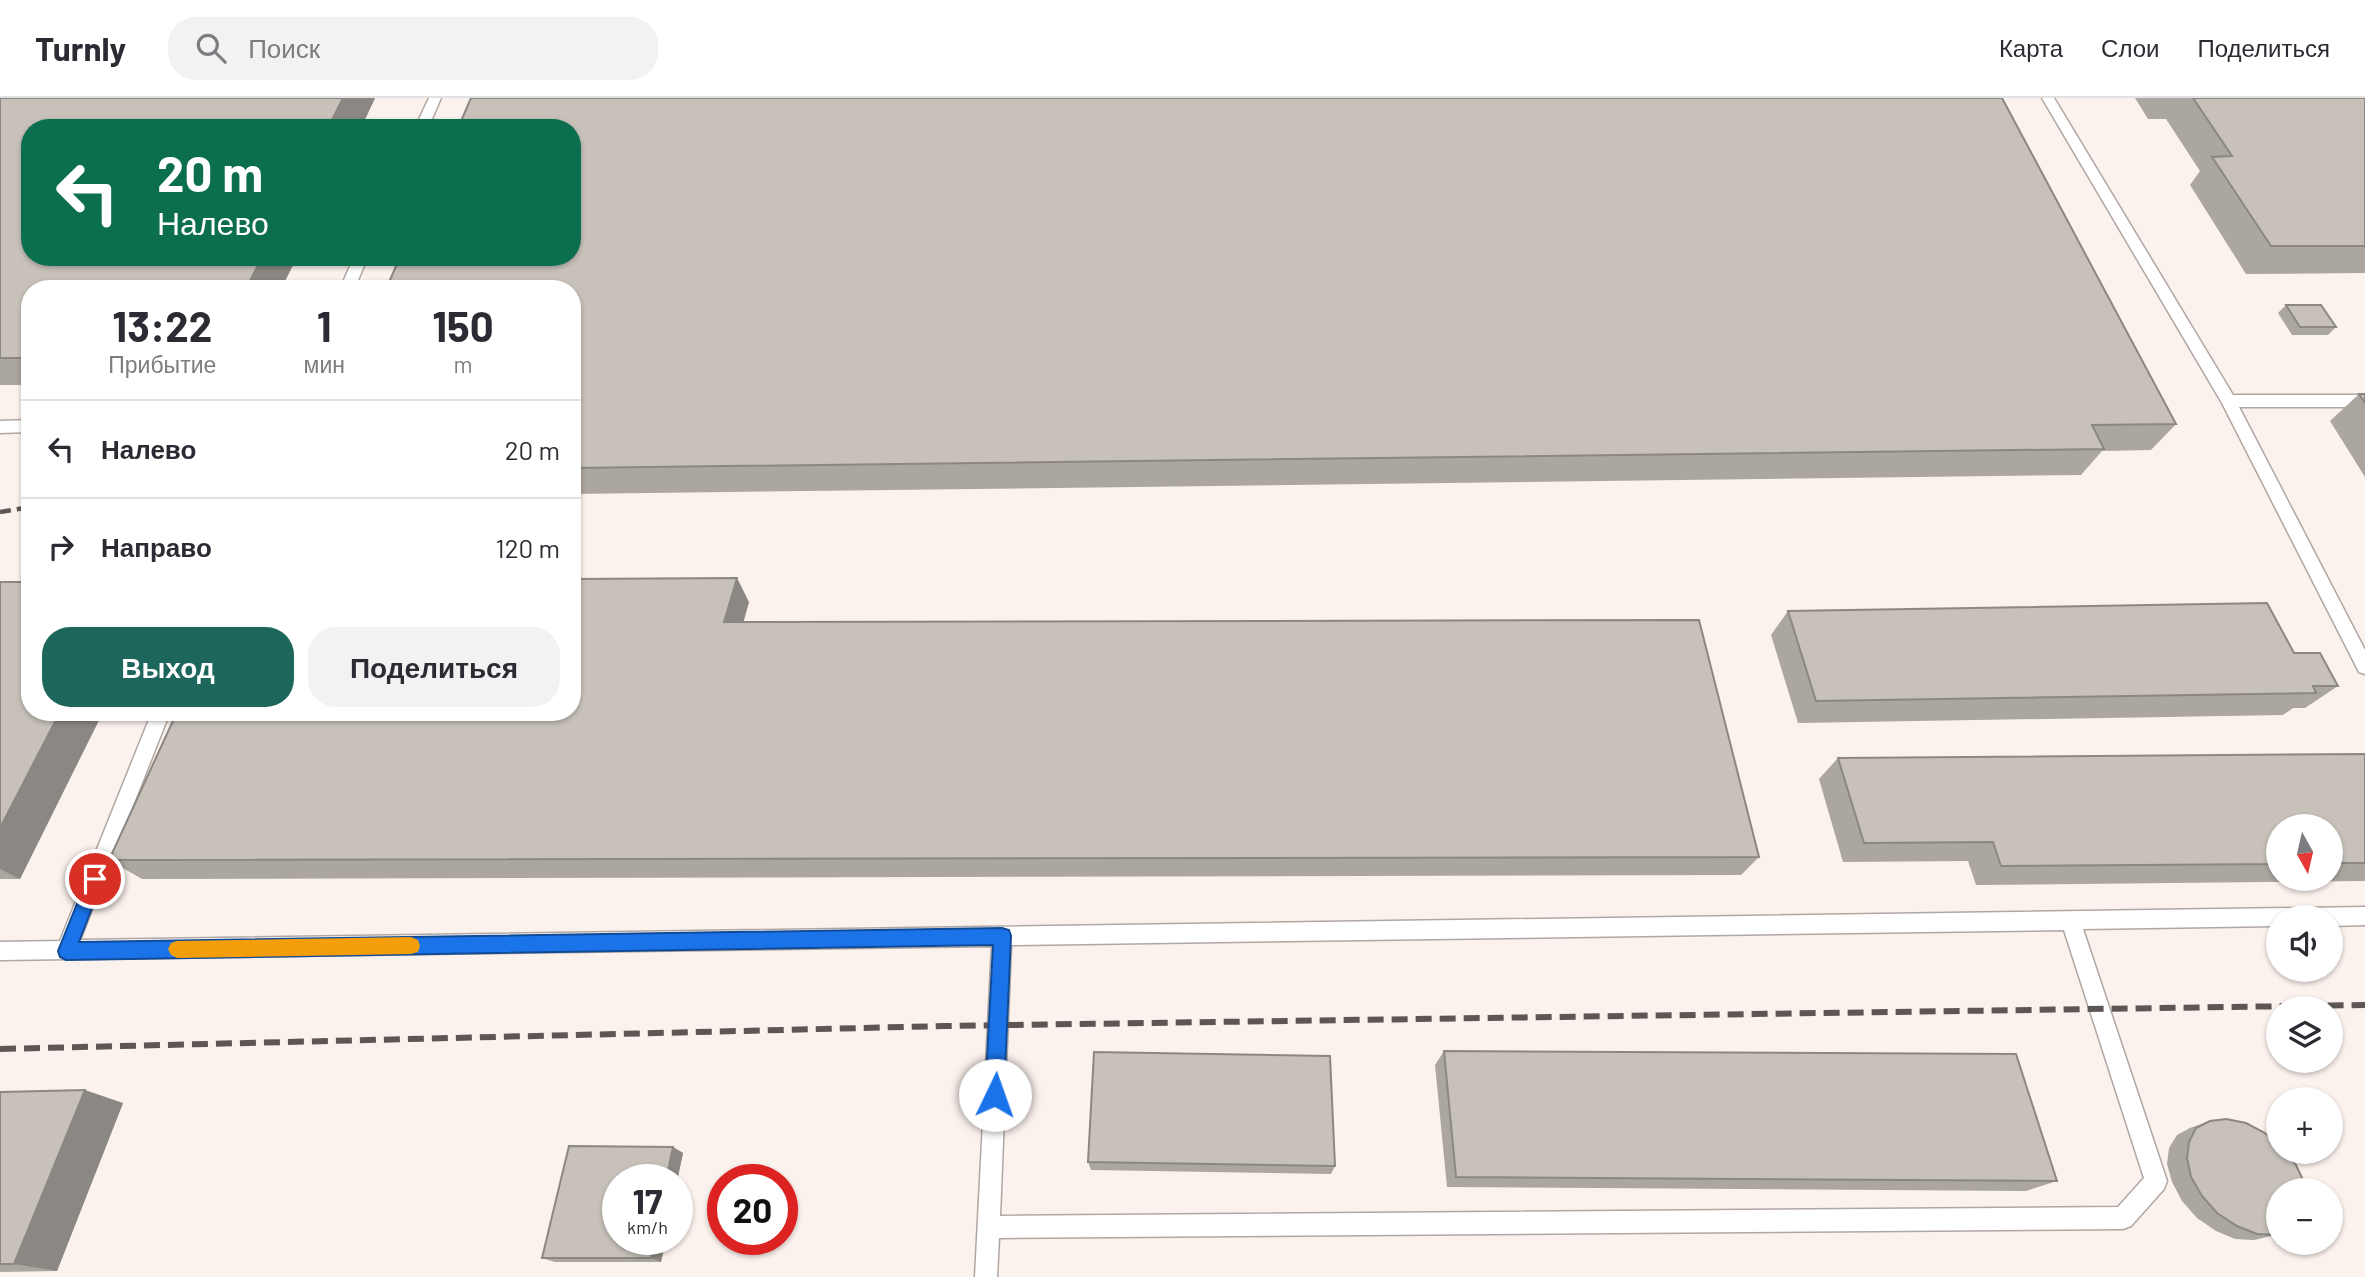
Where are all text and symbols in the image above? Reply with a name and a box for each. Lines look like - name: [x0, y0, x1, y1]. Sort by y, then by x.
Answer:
- search box: [168, 17, 658, 80]
- text: Turnly: [35, 28, 126, 68]
- icon: search: [192, 29, 230, 67]
- text: Поиск: [248, 32, 320, 63]
- text: Карта: [1999, 33, 2063, 62]
- text: Слои: [2101, 33, 2159, 62]
- text: Поделиться: [2197, 33, 2330, 62]
- text: 20 m: [157, 143, 263, 202]
- icon: left: [42, 147, 133, 238]
- text: Налево: [157, 203, 269, 241]
- text: 13:22: [112, 300, 212, 350]
- text: 1: [317, 300, 332, 350]
- text: 150: [432, 300, 494, 350]
- text: Прибытие: [108, 350, 216, 378]
- text: мин: [304, 350, 345, 378]
- text: m: [453, 350, 472, 378]
- icon: left: [42, 430, 80, 468]
- text: Налево: [101, 433, 196, 464]
- text: 20 m: [505, 434, 560, 465]
- icon: right: [42, 528, 80, 566]
- text: Направо: [101, 531, 212, 562]
- text: 120 m: [496, 532, 560, 563]
- button: Выход: [42, 627, 294, 707]
- button: Поделиться: [308, 627, 560, 707]
- north arrow: [2266, 814, 2343, 891]
- map controls: [2266, 814, 2343, 1255]
- pin: [65, 849, 125, 909]
- icon: arrive: [76, 860, 114, 898]
- button: sound: [2266, 905, 2343, 982]
- button: layers: [2266, 996, 2343, 1073]
- position arrow: [958, 1058, 1032, 1132]
- button: +: [2266, 1087, 2343, 1164]
- speed limit sign: 20: [707, 1164, 798, 1255]
- button: −: [2266, 1178, 2343, 1255]
- text: 17: [633, 1179, 662, 1221]
- text: km/h: [627, 1216, 668, 1238]

